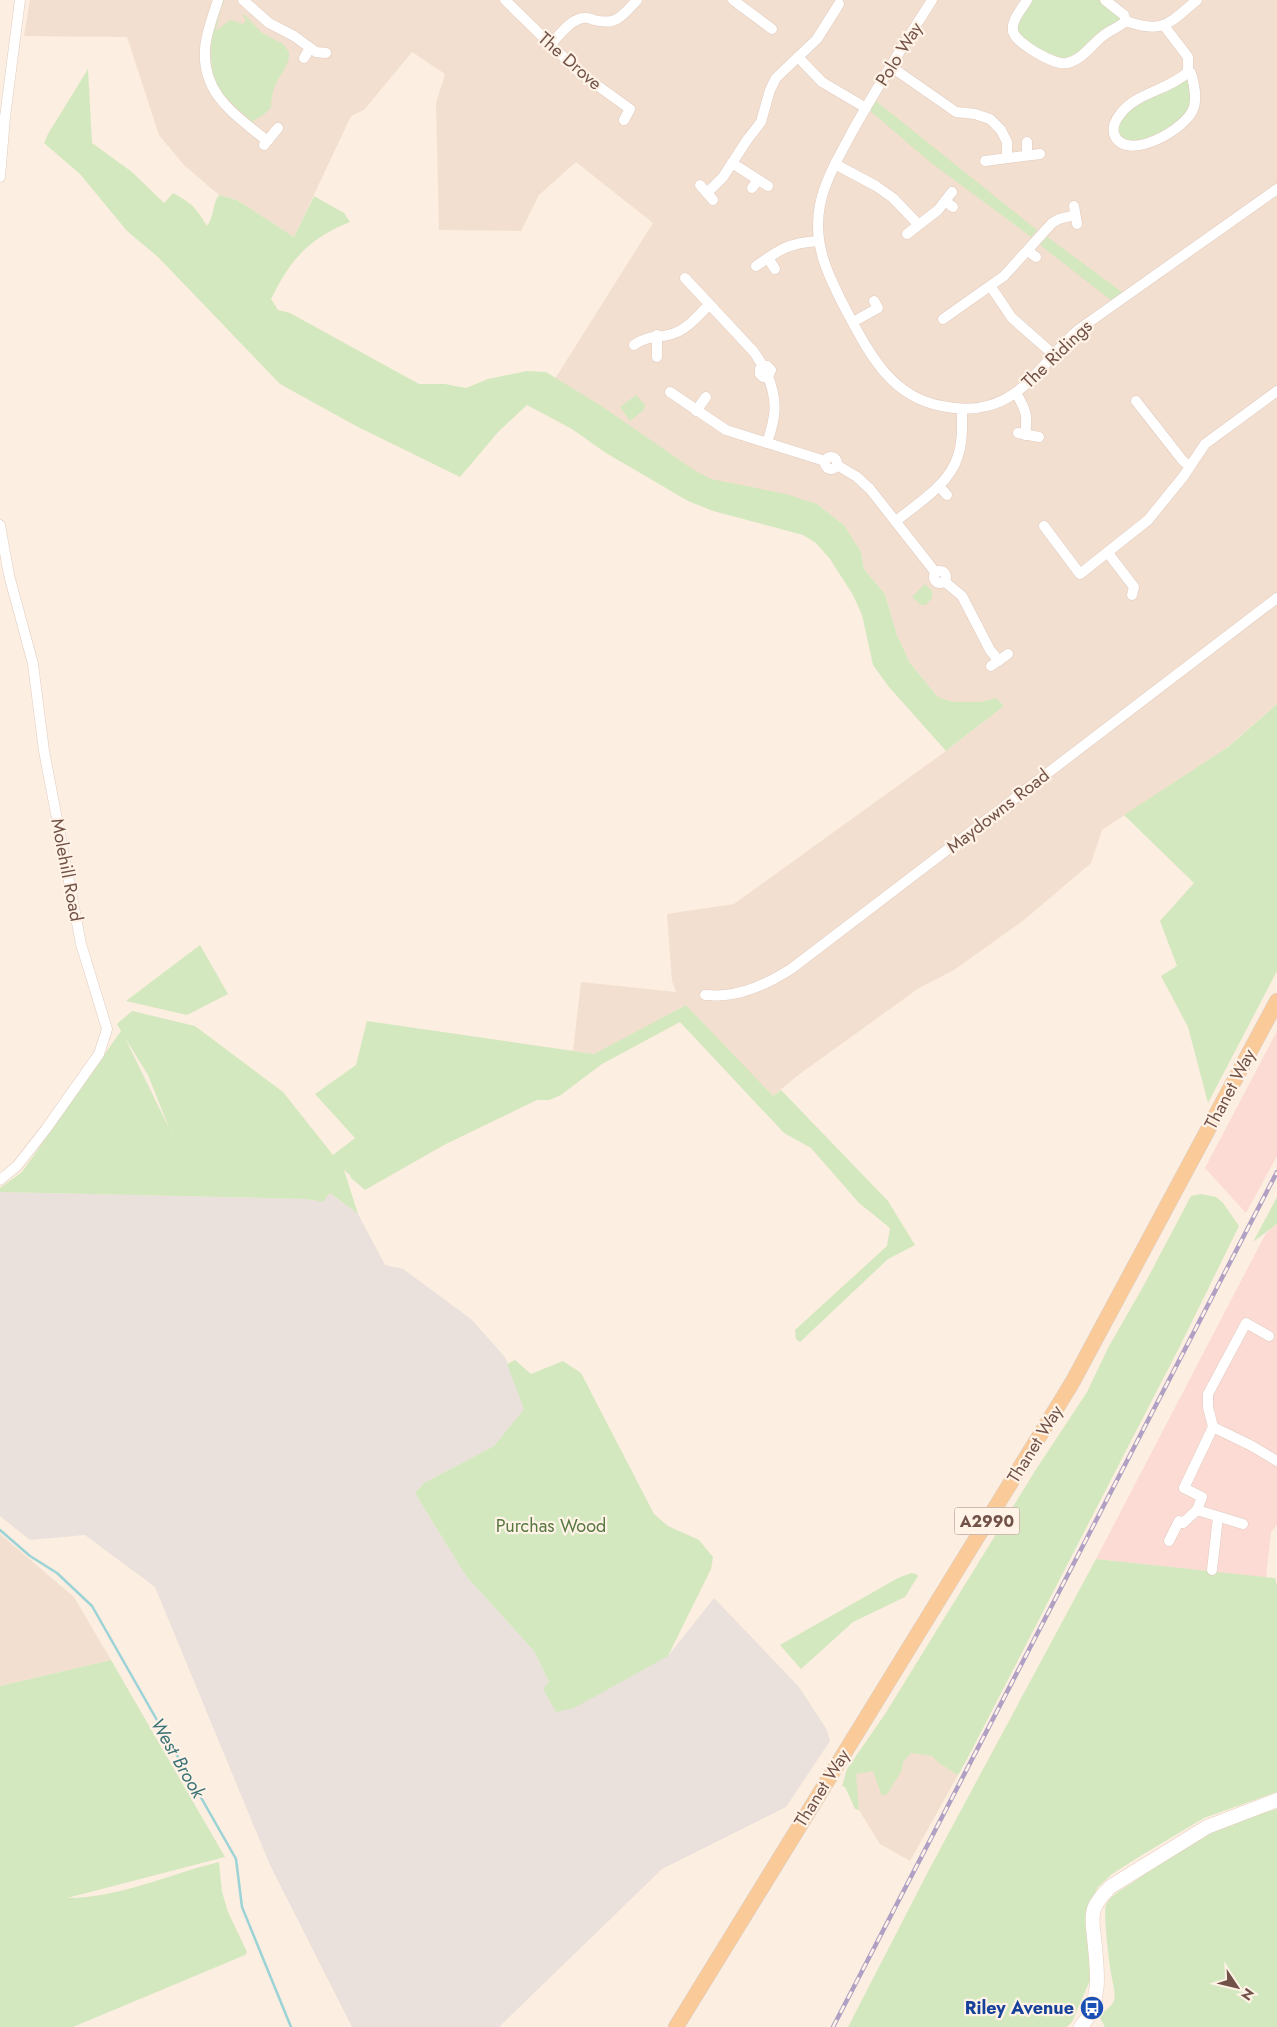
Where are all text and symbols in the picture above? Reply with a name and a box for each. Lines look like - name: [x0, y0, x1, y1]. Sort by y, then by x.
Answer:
- street label: Polo Way: [869, 17, 929, 91]
- street label: The Drove: [532, 26, 608, 96]
- street label: The Ridings: [1016, 314, 1098, 394]
- street label: Maydowns Road: [941, 763, 1055, 859]
- street label: Molehill Road: [44, 816, 90, 924]
- street label: Thanet Way: [1198, 1044, 1262, 1134]
- street label: Thanet Way: [1001, 1400, 1069, 1488]
- road number: A2990: [954, 1508, 1020, 1534]
- park label: Purchas Wood: [496, 1513, 606, 1539]
- water label: West Brook: [144, 1713, 212, 1804]
- street label: Thanet Way: [788, 1744, 856, 1832]
- north arrow: [1212, 1962, 1262, 2012]
- text: N: [1236, 1984, 1259, 2005]
- place label: Riley Avenue: [965, 1995, 1074, 2021]
- bus stop icon: Riley Avenue: [1079, 1995, 1105, 2021]

